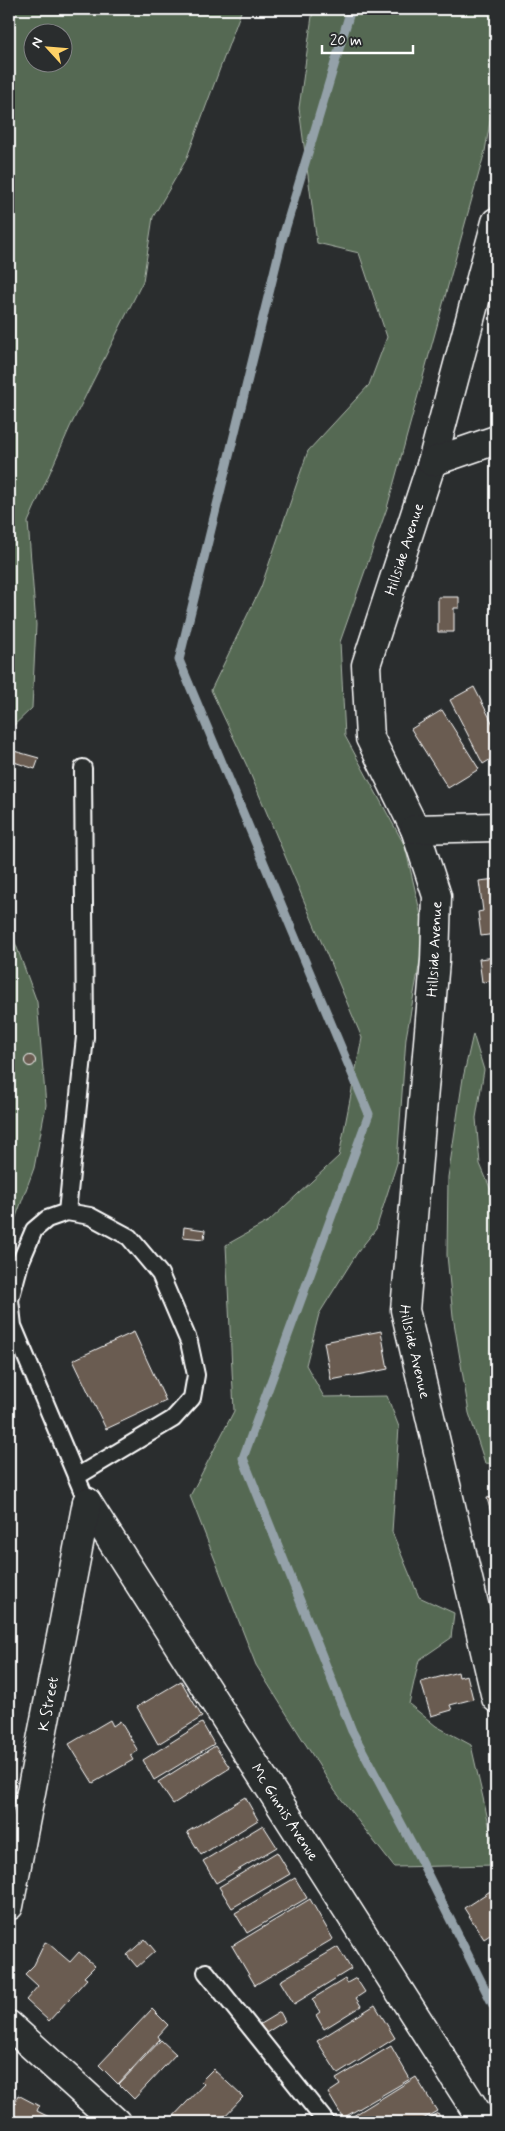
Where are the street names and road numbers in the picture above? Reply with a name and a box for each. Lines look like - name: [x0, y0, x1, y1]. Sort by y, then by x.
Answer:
- street label: Hillside Avenue: [381, 501, 429, 598]
- street label: Hillside Avenue: [422, 901, 447, 998]
- street label: Hillside Avenue: [394, 1304, 434, 1401]
- street label: K Street: [34, 1675, 64, 1733]
- street label: Mc Ginnis Avenue: [246, 1760, 323, 1865]

